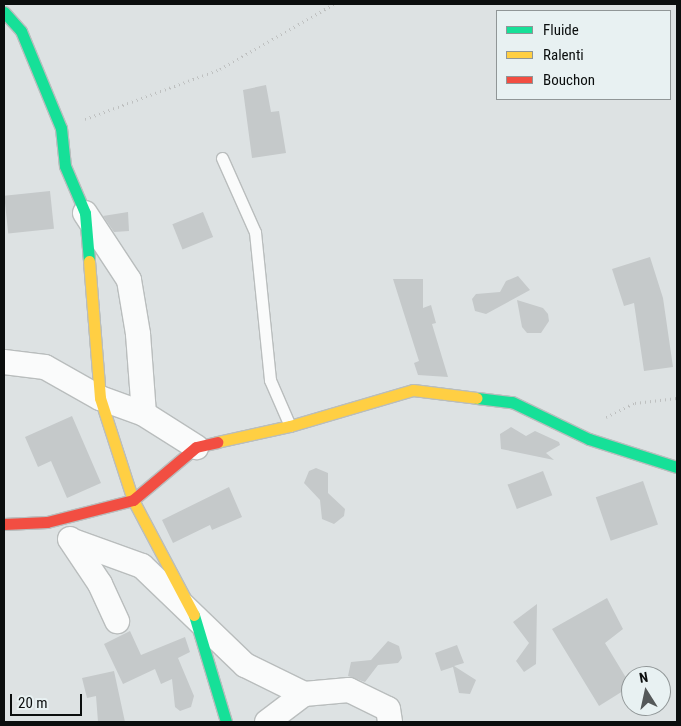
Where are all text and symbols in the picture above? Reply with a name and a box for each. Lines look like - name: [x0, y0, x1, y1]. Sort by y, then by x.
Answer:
- legend: [496, 10, 671, 100]
- text: Fluide: [543, 21, 579, 39]
- text: Ralenti: [543, 46, 584, 64]
- text: Bouchon: [543, 71, 595, 89]
- north arrow: [621, 666, 671, 716]
- text: N: [638, 669, 649, 686]
- scale bar: [12, 684, 85, 716]
- text: 20 m: [18, 694, 48, 712]

